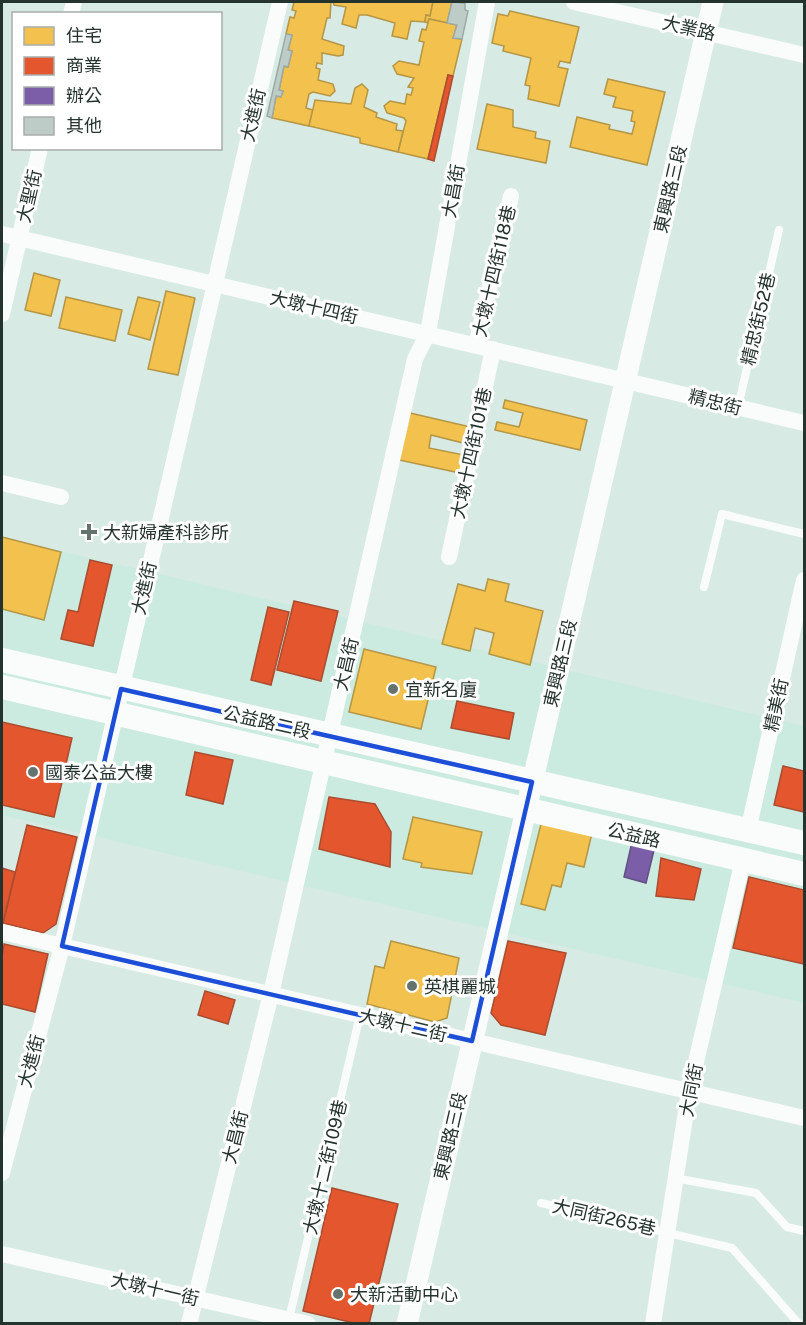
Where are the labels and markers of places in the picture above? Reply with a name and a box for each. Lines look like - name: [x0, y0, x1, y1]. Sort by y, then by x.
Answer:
- place label: 大新婦產科診所: [103, 522, 229, 543]
- marker: 大新婦產科診所: [80, 523, 98, 541]
- place label: 宜新名廈: [405, 679, 477, 700]
- marker: 宜新名廈: [386, 682, 400, 696]
- place label: 國泰公益大樓: [45, 762, 153, 783]
- marker: 國泰公益大樓: [26, 765, 40, 779]
- place label: 英棋麗城: [424, 976, 496, 997]
- marker: 英棋麗城: [405, 979, 419, 993]
- place label: 大新活動中心: [350, 1284, 458, 1305]
- marker: 大新活動中心: [331, 1287, 345, 1301]

